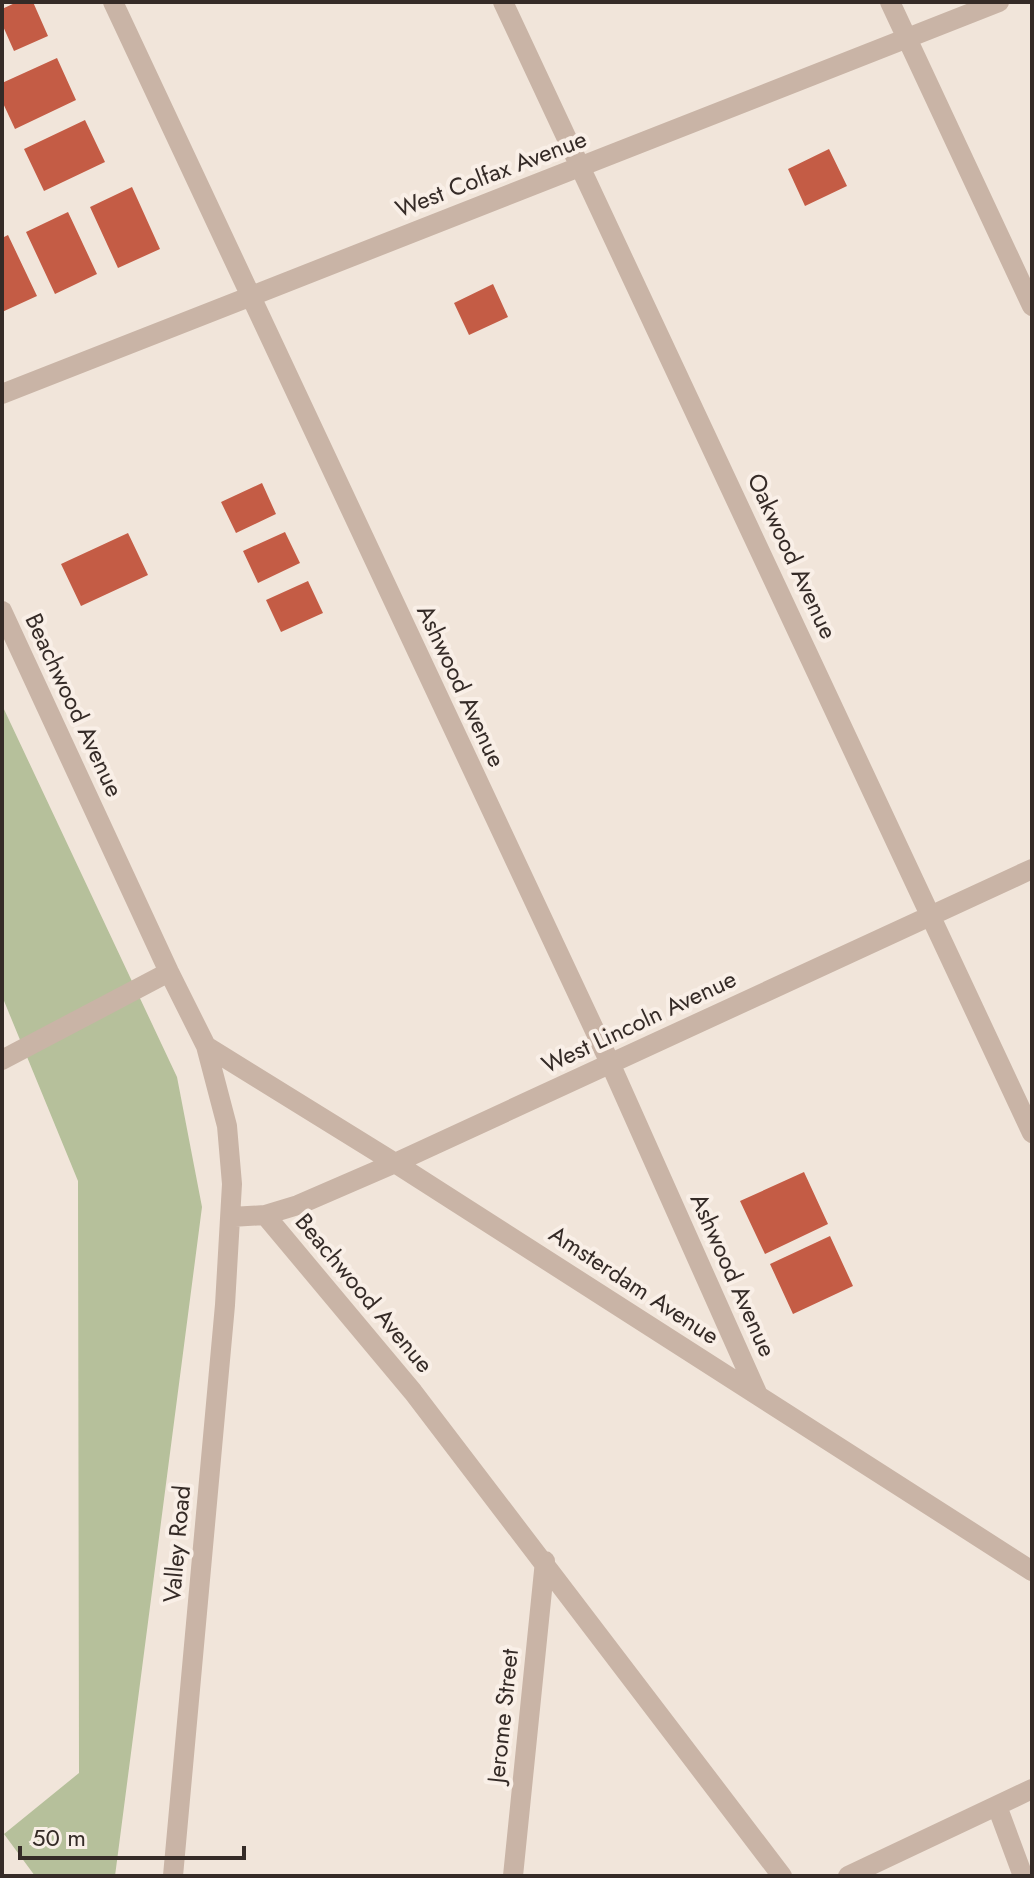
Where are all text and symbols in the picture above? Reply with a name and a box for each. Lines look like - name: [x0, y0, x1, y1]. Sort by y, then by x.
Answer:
- street label: West Colfax Avenue: [390, 121, 592, 226]
- street label: Oakwood Avenue: [739, 467, 846, 644]
- street label: Ashwood Avenue: [408, 599, 514, 773]
- street label: Beachwood Avenue: [17, 607, 132, 802]
- street label: West Lincoln Avenue: [536, 961, 742, 1082]
- street label: Ashwood Avenue: [682, 1187, 785, 1362]
- street label: Beachwood Avenue: [287, 1205, 442, 1380]
- street label: Amsterdam Avenue: [542, 1216, 726, 1353]
- street label: Valley Road: [154, 1484, 199, 1604]
- street label: Jerome Street: [478, 1647, 527, 1788]
- scale bar: [20, 1810, 244, 1860]
- text: 50 m: [32, 1820, 86, 1855]

